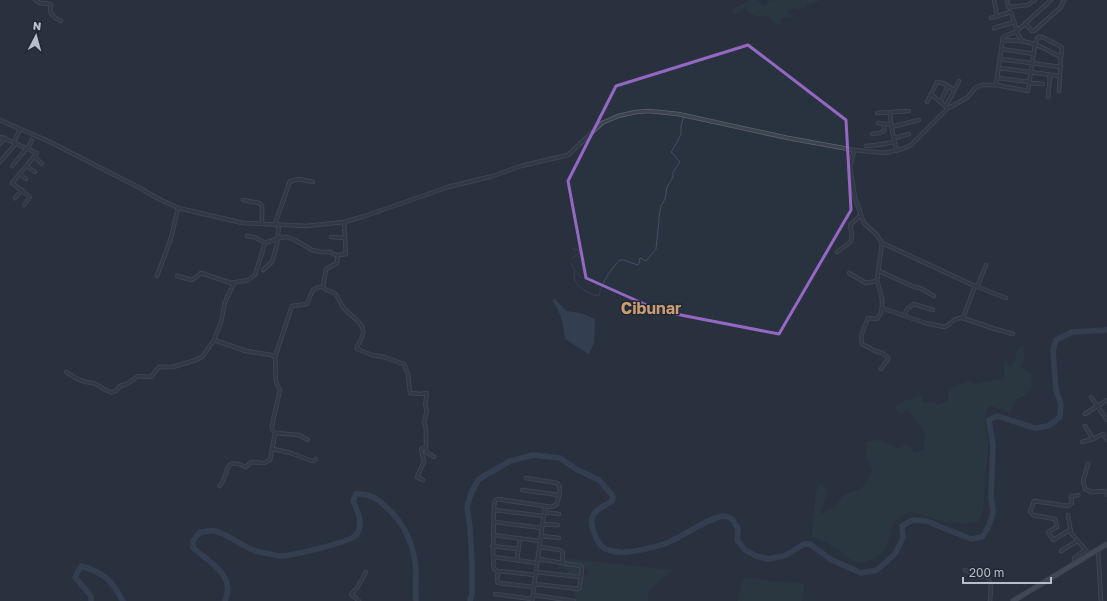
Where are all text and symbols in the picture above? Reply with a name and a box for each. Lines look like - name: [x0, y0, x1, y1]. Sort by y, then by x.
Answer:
- north arrow: [16, 16, 56, 56]
- text: N: [32, 19, 42, 32]
- district label: Cibunar: [621, 298, 681, 318]
- scale bar: [963, 559, 1051, 585]
- text: 200 m: [969, 565, 1004, 580]

